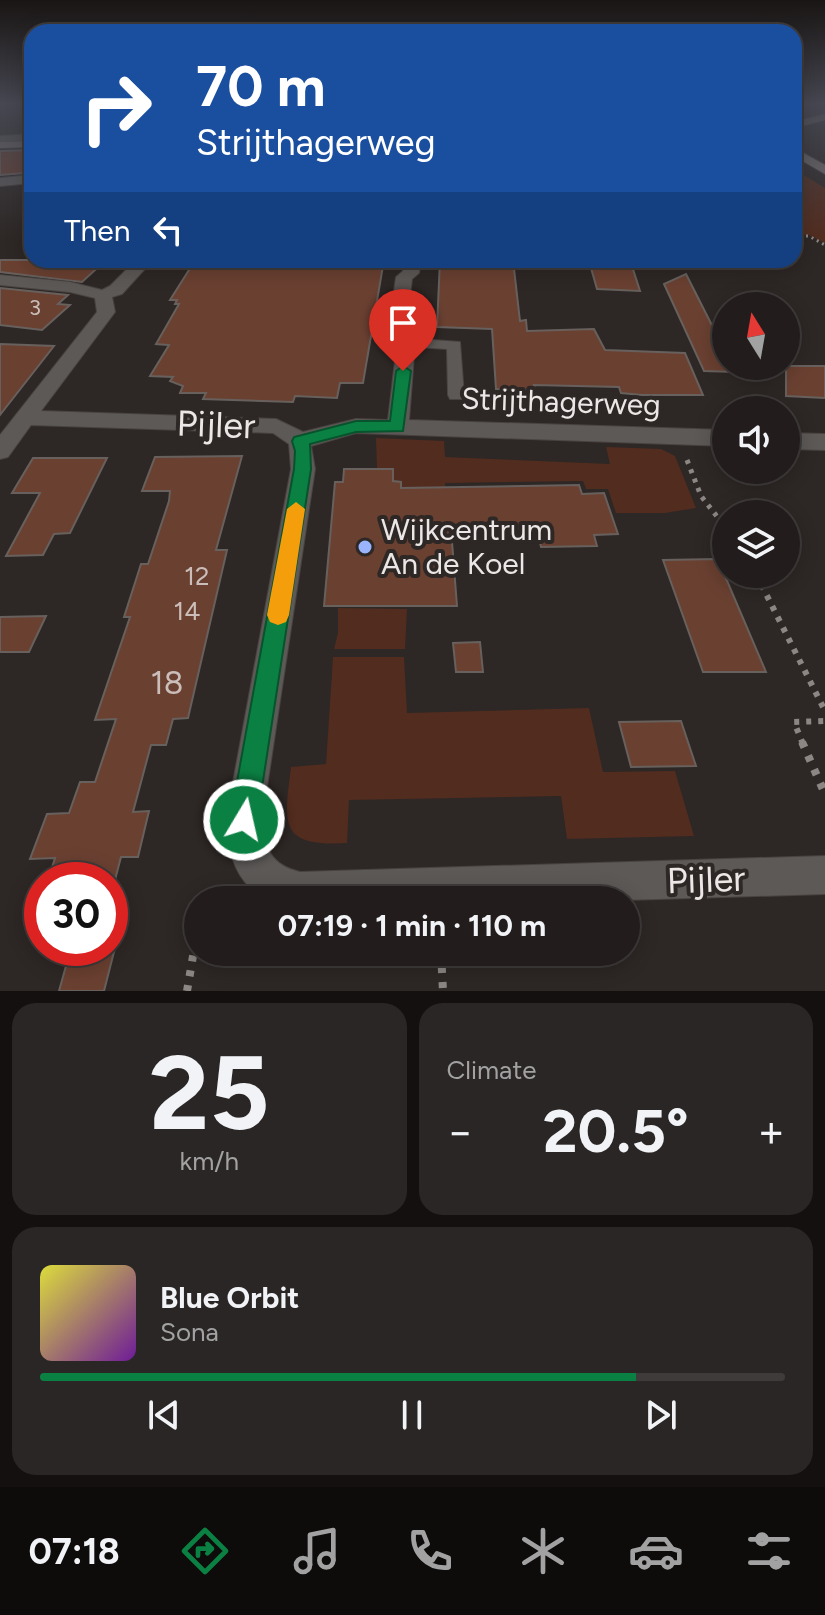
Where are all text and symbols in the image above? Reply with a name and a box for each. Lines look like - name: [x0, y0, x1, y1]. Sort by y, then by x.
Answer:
- text: 70 m: [196, 53, 326, 120]
- icon: right: [64, 56, 168, 160]
- text: Strijthagerweg: [196, 121, 436, 164]
- icon: left: [146, 208, 190, 252]
- text: Then: [64, 212, 130, 249]
- pin: [369, 289, 437, 371]
- north arrow: [712, 292, 800, 380]
- map controls: [712, 292, 800, 588]
- house number: 3: [29, 294, 41, 321]
- icon: arrive: [381, 301, 425, 345]
- street label: Strijthagerweg: [461, 380, 661, 423]
- button: sound: [712, 396, 800, 484]
- street label: Pijler: [176, 402, 256, 447]
- button: layers: [712, 500, 800, 588]
- place label: Wijkcentrum An de Koel: [381, 511, 552, 582]
- marker: Wijkcentrum An de Koel: [356, 538, 374, 556]
- house number: 12: [184, 560, 210, 592]
- house number: 14: [174, 595, 200, 627]
- house number: 18: [151, 664, 183, 702]
- position arrow: [202, 778, 286, 862]
- street label: Pijler: [666, 857, 746, 902]
- speed limit sign: 30: [24, 862, 128, 966]
- text: 07:19 · 1 min · 110 m: [278, 907, 546, 944]
- text: 25: [149, 1030, 270, 1155]
- text: Climate: [447, 1054, 536, 1086]
- text: 20.5°: [543, 1095, 689, 1167]
- text: −: [447, 1105, 474, 1158]
- text: +: [758, 1105, 785, 1158]
- text: km/h: [180, 1145, 239, 1177]
- text: Blue Orbit: [160, 1279, 299, 1316]
- text: Sona: [160, 1316, 219, 1348]
- icon: previous: [142, 1393, 186, 1437]
- icon: pause: [390, 1393, 434, 1437]
- icon: next: [639, 1393, 683, 1437]
- icon: directions: [177, 1523, 233, 1579]
- icon: music: [289, 1523, 345, 1579]
- icon: phone: [402, 1523, 458, 1579]
- icon: climate: [515, 1523, 571, 1579]
- icon: car: [628, 1523, 684, 1579]
- icon: filters: [741, 1523, 797, 1579]
- text: 07:18: [28, 1530, 120, 1573]

